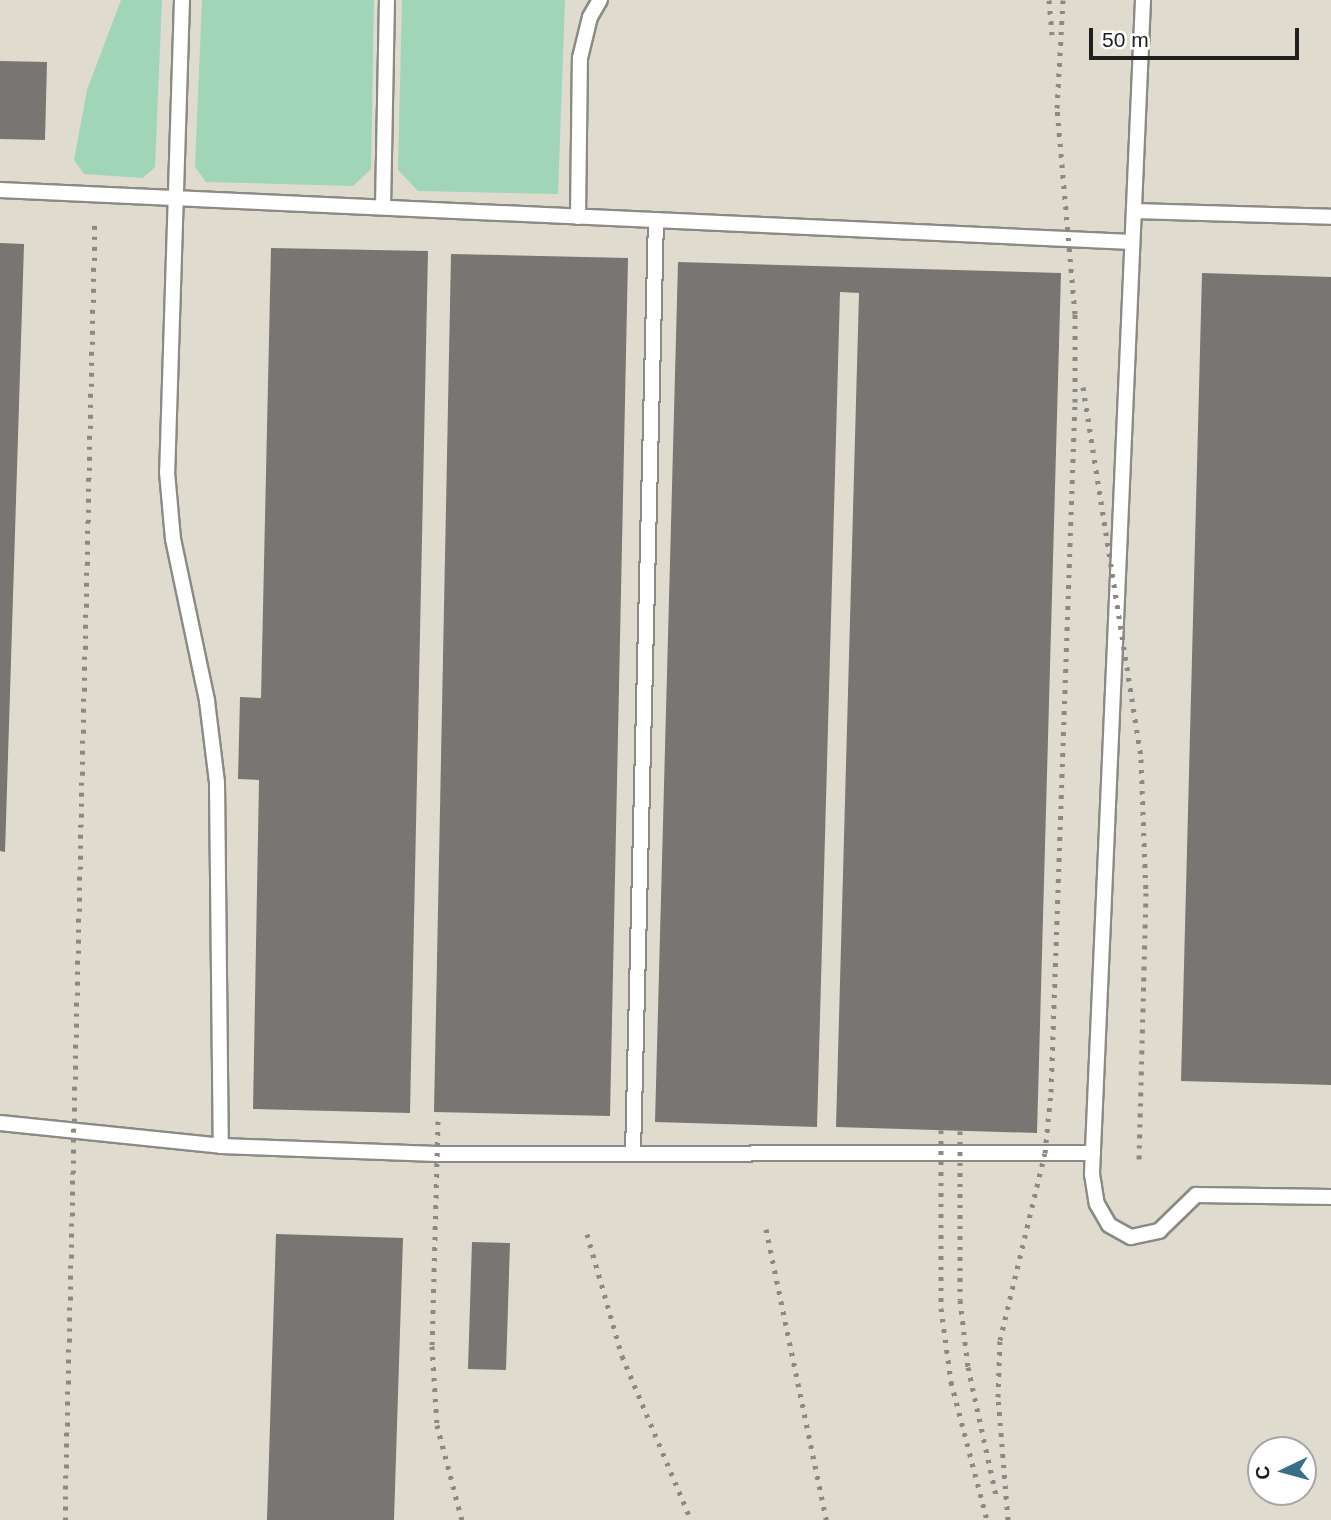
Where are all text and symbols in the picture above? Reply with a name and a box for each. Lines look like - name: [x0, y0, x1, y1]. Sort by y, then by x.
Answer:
- scale bar: [1093, 14, 1303, 58]
- text: 50 m: [1102, 28, 1149, 51]
- north arrow: [1247, 1436, 1317, 1506]
- text: С: [1252, 1465, 1274, 1480]

